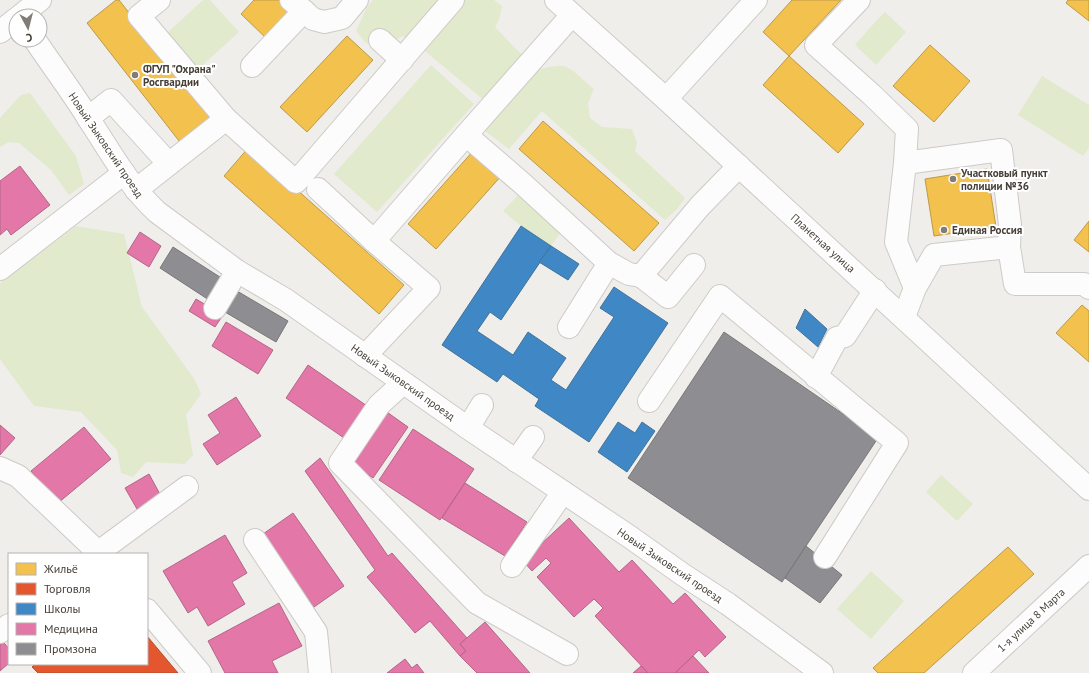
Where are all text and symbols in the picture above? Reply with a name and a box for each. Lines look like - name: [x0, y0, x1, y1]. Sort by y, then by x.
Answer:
- north arrow: [8, 8, 48, 48]
- text: С: [25, 31, 33, 45]
- place label: ФГУП "Охрана" Росгвардии: [143, 62, 216, 89]
- marker: ФГУП "Охрана" Росгвардии: [130, 70, 140, 80]
- street label: Новый Зыковский проезд: [66, 90, 146, 200]
- place label: Участковый пункт полиции №36: [960, 166, 1048, 193]
- marker: Участковый пункт полиции №36: [948, 174, 958, 184]
- street label: Планетная улица: [788, 210, 858, 276]
- place label: Единая Россия: [952, 223, 1022, 237]
- marker: Единая Россия: [939, 225, 949, 235]
- street label: Новый Зыковский проезд: [348, 341, 458, 423]
- street label: Новый Зыковский проезд: [615, 525, 725, 605]
- legend: [8, 553, 148, 665]
- text: Жильё: [43, 561, 78, 576]
- text: Торговля: [44, 581, 90, 596]
- street label: 1-я улица 8 Марта: [994, 585, 1068, 655]
- text: Школы: [44, 601, 80, 616]
- text: Медицина: [44, 621, 98, 636]
- text: Промзона: [44, 641, 97, 656]

